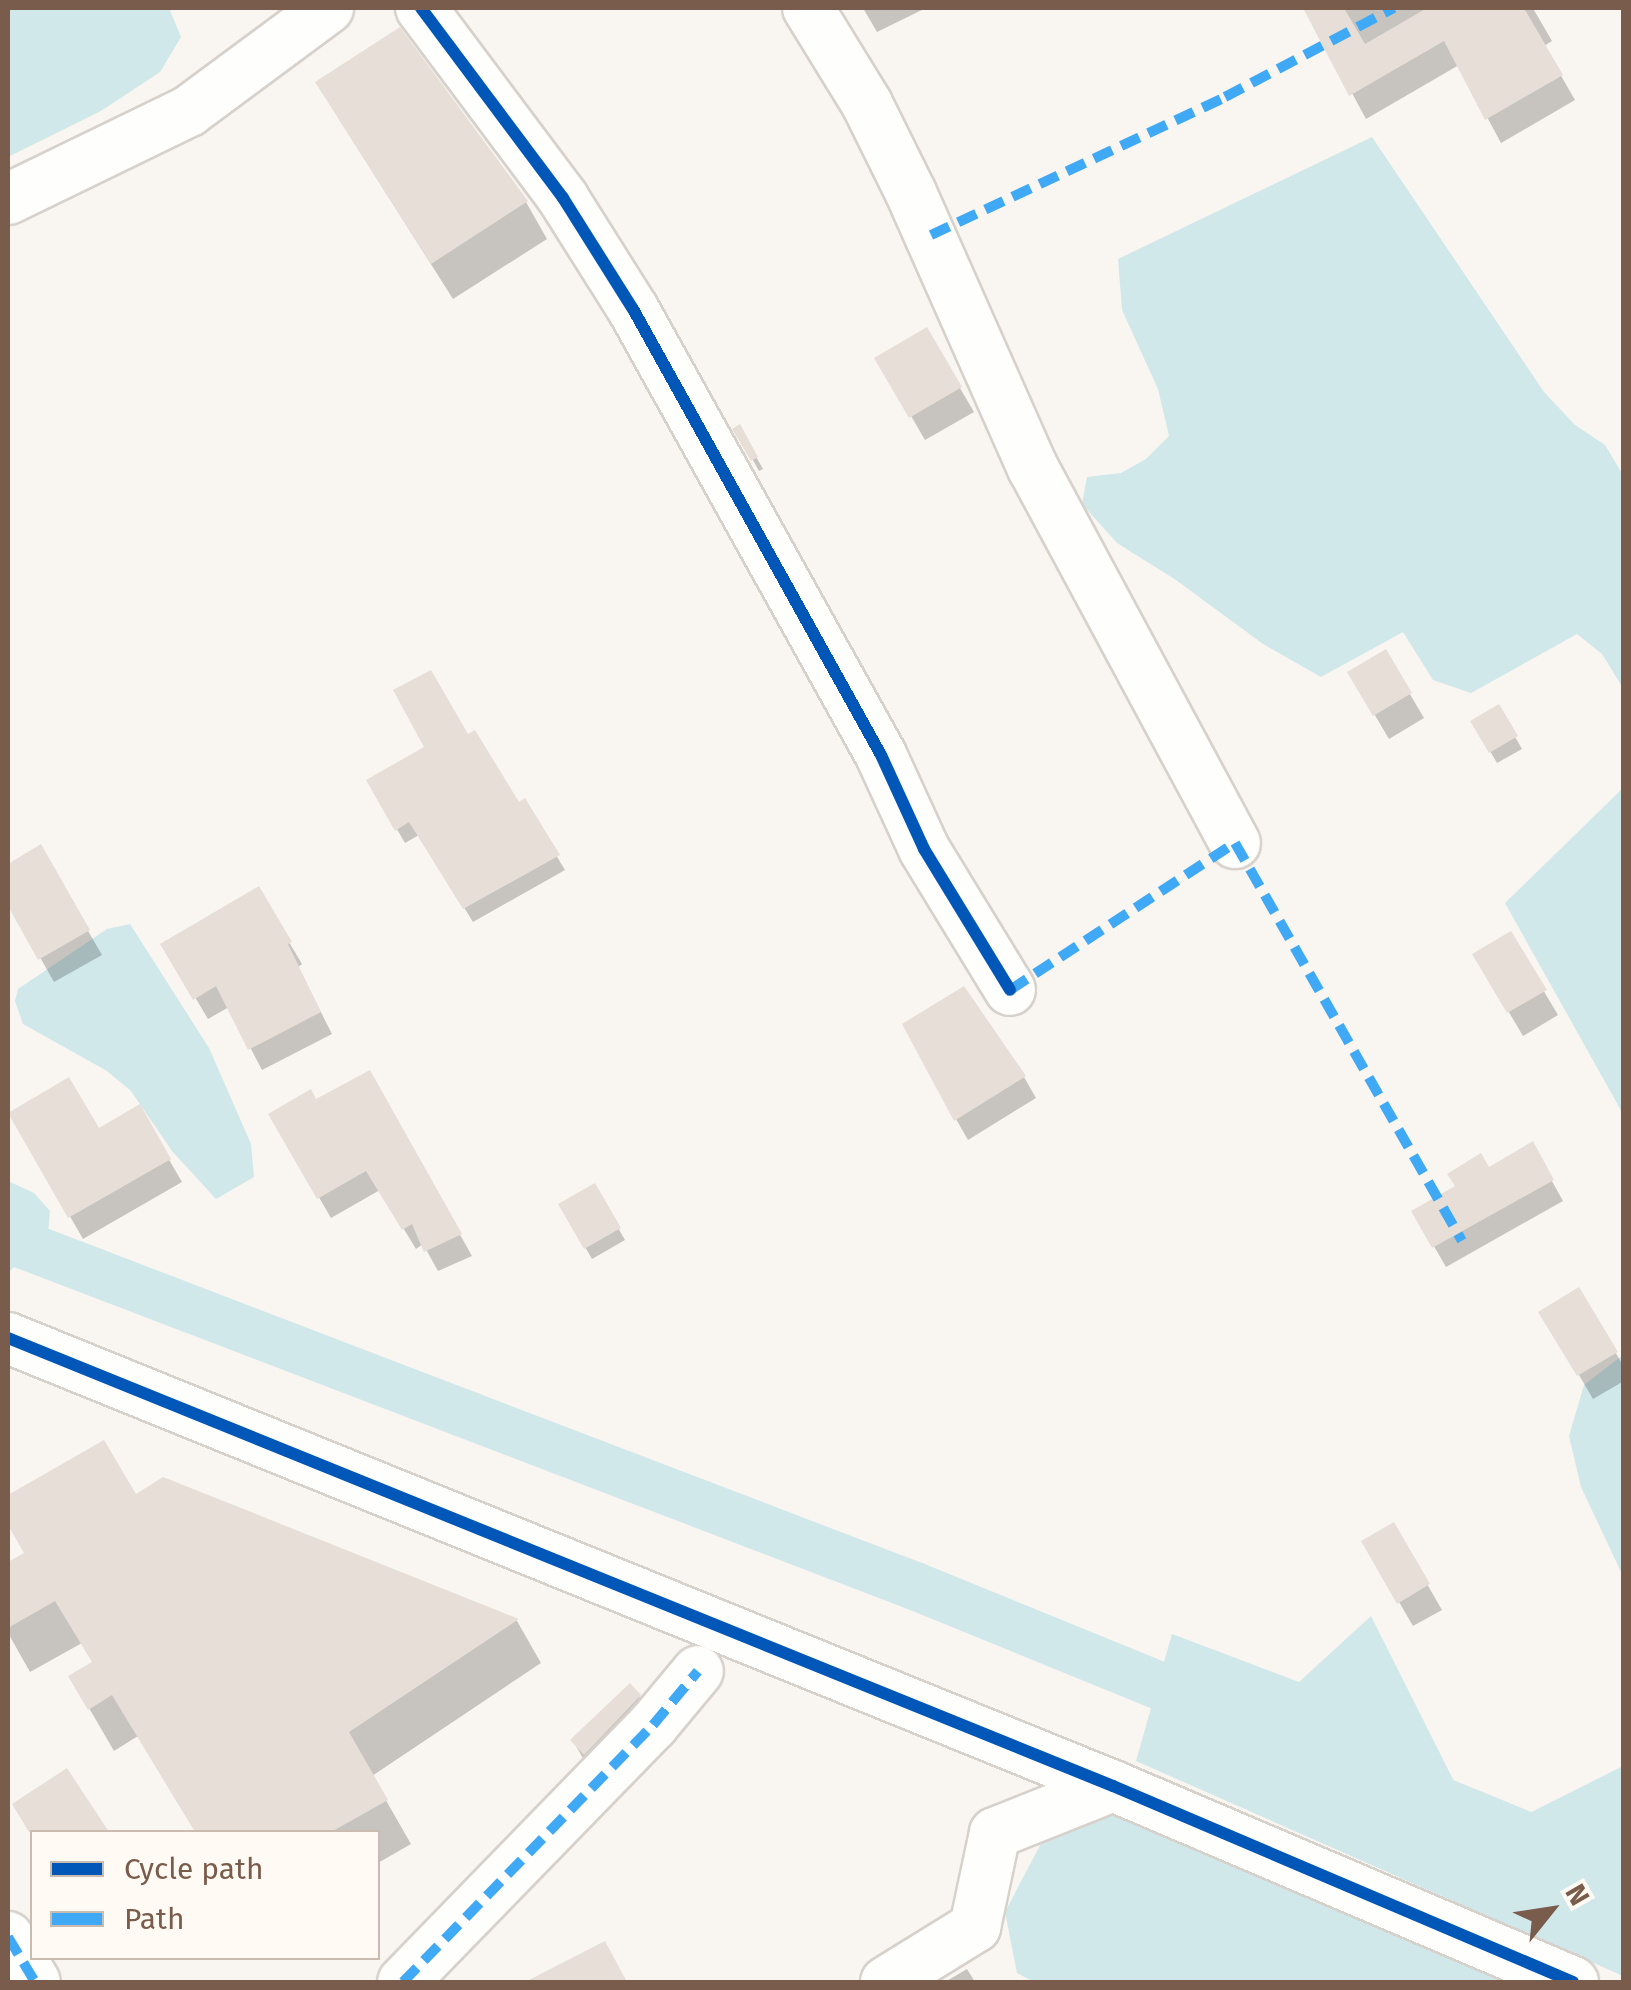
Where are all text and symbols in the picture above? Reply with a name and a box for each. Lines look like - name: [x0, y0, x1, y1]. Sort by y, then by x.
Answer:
- legend: [30, 1830, 380, 1960]
- text: Cycle path: [124, 1851, 263, 1887]
- north arrow: [1501, 1860, 1601, 1960]
- text: N: [1558, 1878, 1596, 1911]
- text: Path: [124, 1901, 185, 1937]

